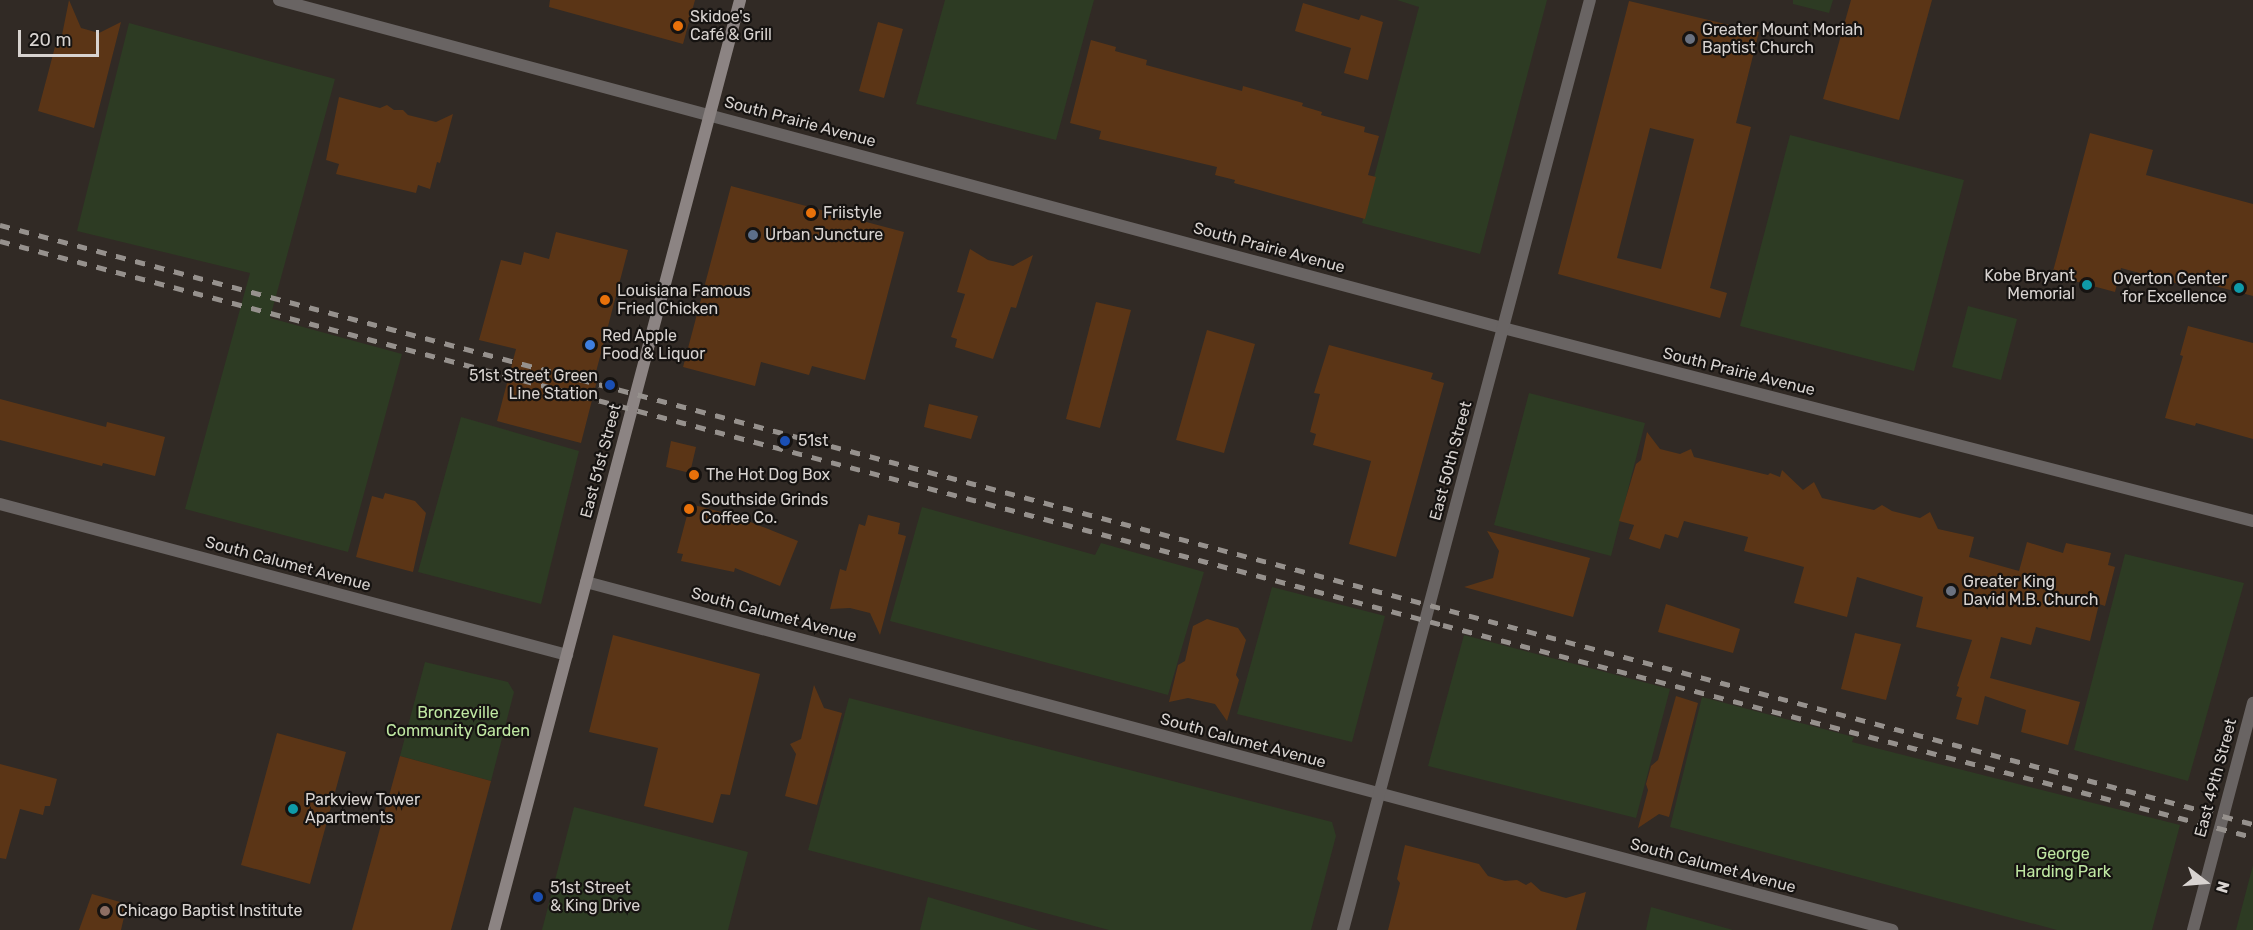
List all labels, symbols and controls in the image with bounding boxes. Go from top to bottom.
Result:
place label: Skidoe's Café & Grill [690,7,772,45]
scale bar [21,18,102,56]
marker: Skidoe's Café & Grill [671,19,685,33]
place label: Greater Mount Moriah Baptist Church [1702,20,1863,58]
text: 20 m [29,29,71,51]
marker: Greater Mount Moriah Baptist Church [1683,32,1697,46]
street label: South Prairie Avenue [722,92,878,152]
place label: Friistyle [823,203,882,223]
marker: Friistyle [804,206,818,220]
street label: South Prairie Avenue [1191,218,1347,278]
place label: Urban Juncture [765,225,883,245]
marker: Urban Juncture [746,228,760,242]
place label: Kobe Bryant Memorial [1984,266,2075,304]
place label: Overton Center for Excellence [2113,269,2227,307]
marker: Kobe Bryant Memorial [2080,278,2094,292]
place label: Louisiana Famous Fried Chicken [617,281,751,319]
marker: Overton Center for Excellence [2232,281,2246,295]
marker: Louisiana Famous Fried Chicken [598,293,612,307]
place label: Red Apple Food & Liquor [602,326,705,364]
marker: Red Apple Food & Liquor [583,338,597,352]
street label: South Prairie Avenue [1661,344,1817,400]
place label: 51st Street Green Line Station [469,366,598,404]
marker: 51st Street Green Line Station [603,378,617,392]
street label: East 50th Street [1426,399,1476,523]
street label: East 51st Street [577,402,625,520]
place label: 51st [798,431,829,451]
marker: 51st [776,432,794,450]
place label: The Hot Dog Box [706,465,830,485]
marker: The Hot Dog Box [687,468,701,482]
place label: Southside Grinds Coffee Co. [701,490,828,528]
marker: Southside Grinds Coffee Co. [682,502,696,516]
street label: South Calumet Avenue [203,533,373,595]
place label: Greater King David M.B. Church [1963,572,2098,610]
street label: South Calumet Avenue [689,584,859,646]
marker: Greater King David M.B. Church [1944,584,1958,598]
park label: Bronzeville Community Garden [386,703,530,741]
street label: South Calumet Avenue [1158,710,1328,772]
street label: East 49th Street [2191,716,2241,840]
place label: Parkview Tower Apartments [305,790,421,828]
marker: Parkview Tower Apartments [286,802,300,816]
street label: South Calumet Avenue [1628,835,1798,897]
park label: George Harding Park [2015,844,2111,882]
north arrow [2175,852,2235,912]
place label: 51st Street & King Drive [550,878,640,916]
text: N [2212,879,2234,895]
marker: 51st Street & King Drive [531,890,545,904]
place label: Chicago Baptist Institute [117,901,302,921]
marker: Chicago Baptist Institute [98,904,112,918]

